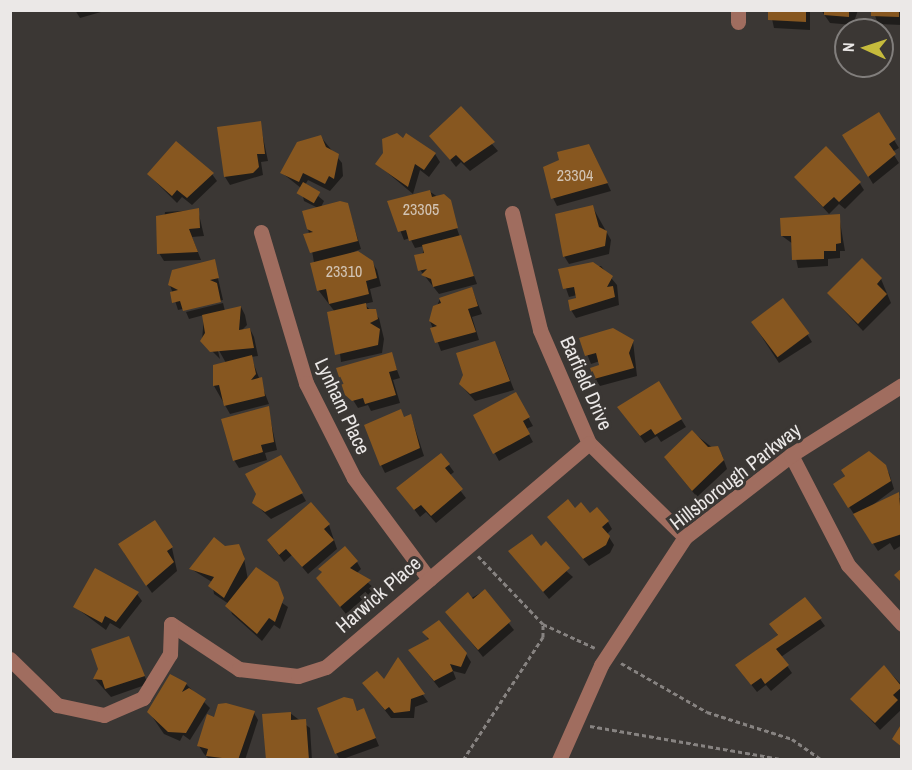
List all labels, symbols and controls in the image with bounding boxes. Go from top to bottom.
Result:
north arrow [834,18,894,78]
text: N [837,42,859,52]
house number: 23304 [557,165,593,185]
house number: 23305 [403,199,439,219]
house number: 23310 [326,261,362,281]
street label: Barfield Drive [556,332,618,434]
street label: Lynham Place [310,354,376,458]
street label: Hillsborough Parkway [665,417,805,535]
street label: Harwick Place [331,551,425,637]

